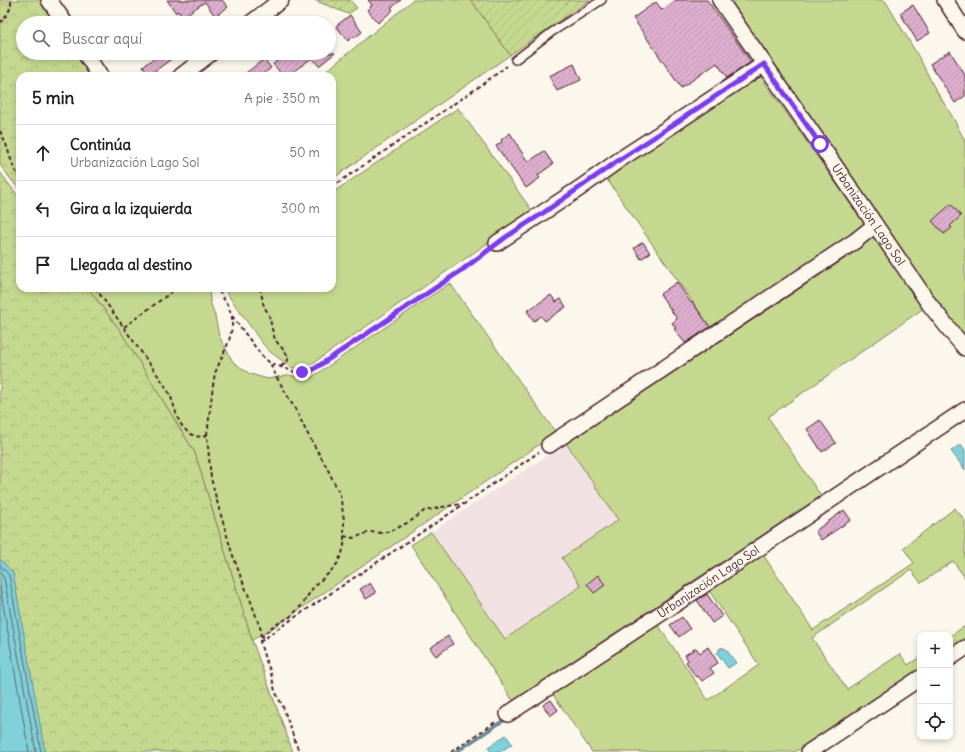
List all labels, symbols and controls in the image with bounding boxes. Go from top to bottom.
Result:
search box [16,16,336,60]
icon: search [30,27,52,49]
text: Buscar aquí [62,29,142,48]
text: 5 min [32,87,74,109]
text: A pie · 350 m [244,90,320,107]
text: Continúa [70,135,131,154]
route start [811,135,829,153]
icon: ahead [32,142,54,164]
text: 50 m [289,144,320,161]
text: Urbanización Lago Sol [70,154,200,171]
street label: Urbanización Lago Sol [829,161,909,268]
icon: left [32,198,54,220]
text: Gira a la izquierda [70,199,192,218]
text: 300 m [281,200,320,217]
icon: arrive [32,254,54,276]
text: Llegada al destino [70,255,192,274]
route end [293,363,311,381]
street label: Urbanización Lago Sol [654,542,762,621]
map controls [917,632,953,740]
button: + [917,632,953,668]
button: − [917,668,953,704]
button: locate [917,704,953,740]

